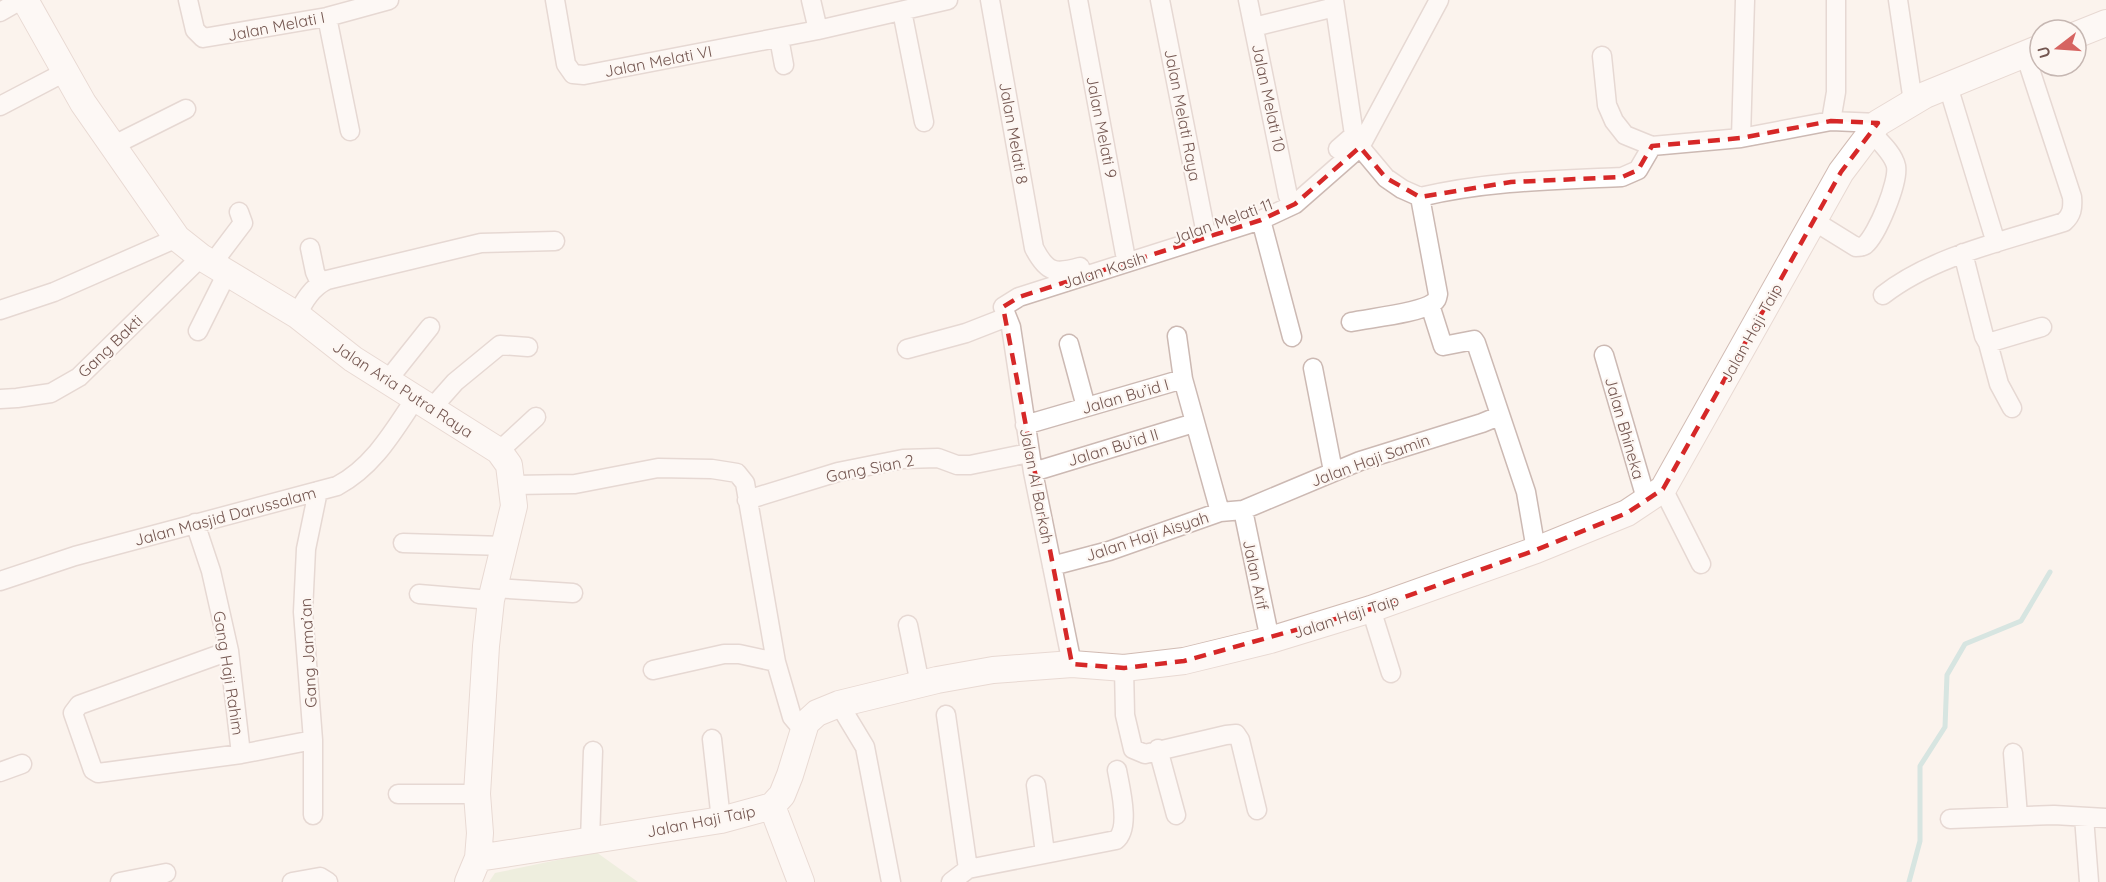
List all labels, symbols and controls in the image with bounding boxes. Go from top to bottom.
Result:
street label: Jalan Melati I [226,7,326,45]
north arrow [2028,18,2088,78]
street label: Jalan Melati VI [602,41,714,81]
street label: Jalan Melati 10 [1248,42,1290,154]
text: U [2032,44,2055,61]
street label: Jalan Melati Raya [1160,47,1206,183]
street label: Jalan Melati 9 [1082,74,1122,180]
street label: Jalan Melati 8 [995,80,1033,186]
street label: Jalan Melati 11 [1169,193,1275,249]
street label: Jalan Kasih [1060,247,1148,293]
street label: Jalan Haji Taip [1716,280,1786,386]
street label: Gang Bakti [73,310,147,382]
street label: Jalan Aria Putra Raya [329,336,477,442]
street label: Jalan Bu’id I [1079,374,1171,418]
street label: Jalan Bhineka [1601,375,1649,481]
street label: Jalan Bu’id II [1065,424,1161,470]
street label: Jalan Al Barkah [1016,426,1058,546]
street label: Jalan Haji Samin [1308,429,1432,491]
street label: Gang Sian 2 [824,450,916,486]
street label: Jalan Masjid Darussalam [132,482,318,550]
street label: Jalan Haji Aisyah [1083,507,1211,565]
street label: Jalan Arif [1239,538,1273,612]
street label: Jalan Haji Taip [1291,589,1401,643]
street label: Gang Jama’an [295,598,321,708]
street label: Gang Haji Rahim [209,609,249,737]
street label: Jalan Haji Taip [645,801,757,841]

